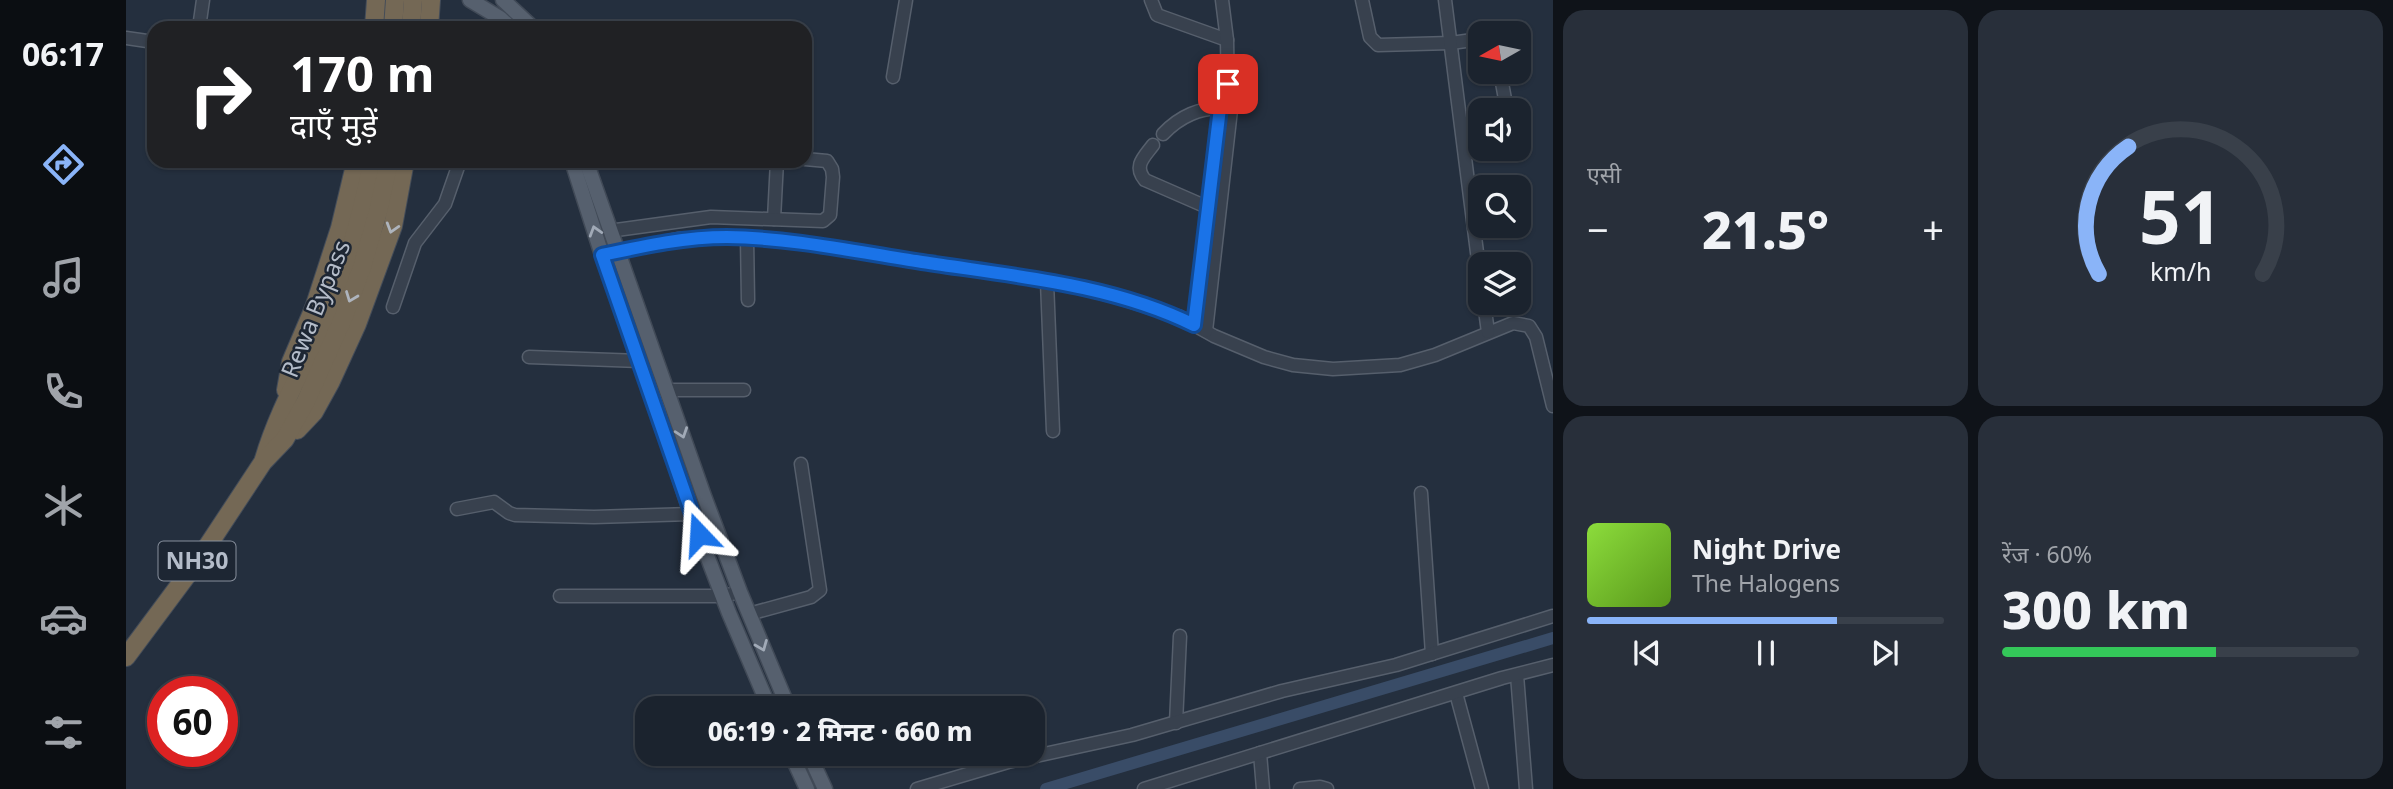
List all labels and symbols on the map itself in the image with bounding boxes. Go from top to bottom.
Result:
north arrow [1468,21,1531,84]
pin [1198,54,1258,114]
one-way arrow [385,221,400,233]
one-way arrow [588,225,603,237]
street label: Rewa Bypass [272,235,357,382]
one-way arrow [345,291,359,303]
one-way arrow [674,427,688,439]
position arrow [662,497,736,571]
road number: NH30 [158,541,236,580]
one-way arrow [754,639,768,651]
speed limit sign: 60 [147,676,238,767]

